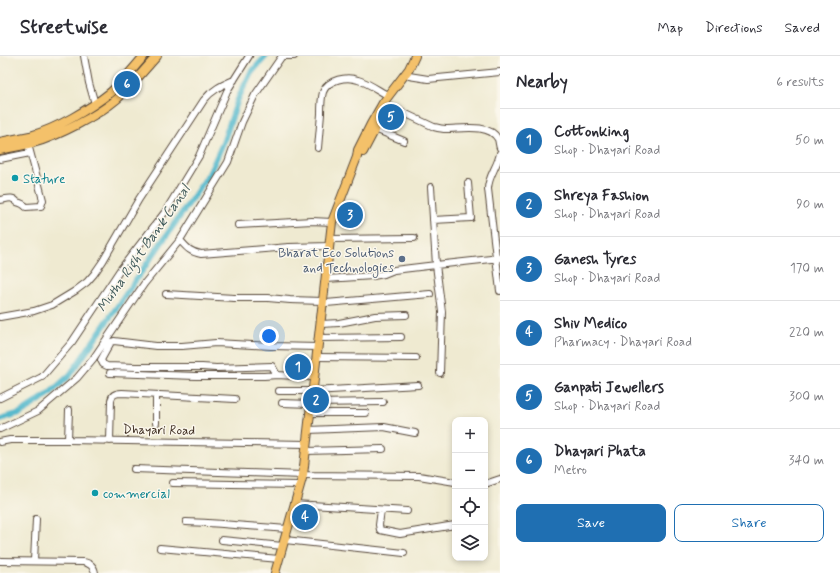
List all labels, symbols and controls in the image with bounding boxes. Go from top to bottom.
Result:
text: Streetwise [20,15,108,40]
text: Map [657,19,683,37]
text: Directions [705,19,763,37]
text: Saved [785,19,820,37]
pin: 6 [114,69,140,99]
text: Nearby [516,71,568,93]
text: 6 results [776,74,824,91]
pin: 5 [378,102,404,132]
text: Cottonking [554,122,629,142]
text: 1 [526,132,532,149]
text: 50 m [795,132,824,149]
text: Shop · Dhayari Road [554,142,660,159]
place label: Stature [23,171,65,188]
marker: Stature [10,173,20,183]
water label: Mutha Right Bank Canal [93,180,197,317]
text: Shreya Fashion [554,186,649,206]
text: 2 [526,196,532,213]
text: 90 m [796,196,824,213]
pin: 3 [337,200,363,230]
text: Shop · Dhayari Road [554,206,660,223]
place label: Bharat Eco Solutions and Technologies [278,245,394,278]
text: Ganesh Tyres [554,250,636,270]
marker: Bharat Eco Solutions and Technologies [397,254,407,264]
text: 3 [526,260,532,277]
text: 170 m [790,260,824,277]
text: Shop · Dhayari Road [554,270,660,287]
text: Shiv Medico [554,314,627,334]
text: 4 [525,324,533,341]
text: 220 m [789,324,824,341]
your location [259,326,279,346]
text: Pharmacy · Dhayari Road [554,334,692,351]
pin: 1 [285,352,311,382]
text: Ganpati Jewellers [554,378,664,398]
pin: 2 [303,385,329,415]
text: 5 [525,388,533,405]
text: 300 m [789,388,824,405]
text: Shop · Dhayari Road [554,398,660,415]
map controls [452,417,488,561]
button: + [452,417,488,453]
street label: Dhayari Road [123,421,195,440]
text: Dhayari Phata [554,442,646,462]
text: 6 [526,452,532,469]
text: 340 m [789,452,824,469]
button: − [452,453,488,489]
text: Metro [554,462,587,479]
place label: commercial [103,486,170,503]
marker: commercial [90,488,100,498]
button: locate [452,489,488,525]
pin: 4 [292,502,318,532]
button: Save [516,504,666,542]
button: Share [674,504,824,542]
button: layers [452,525,488,561]

